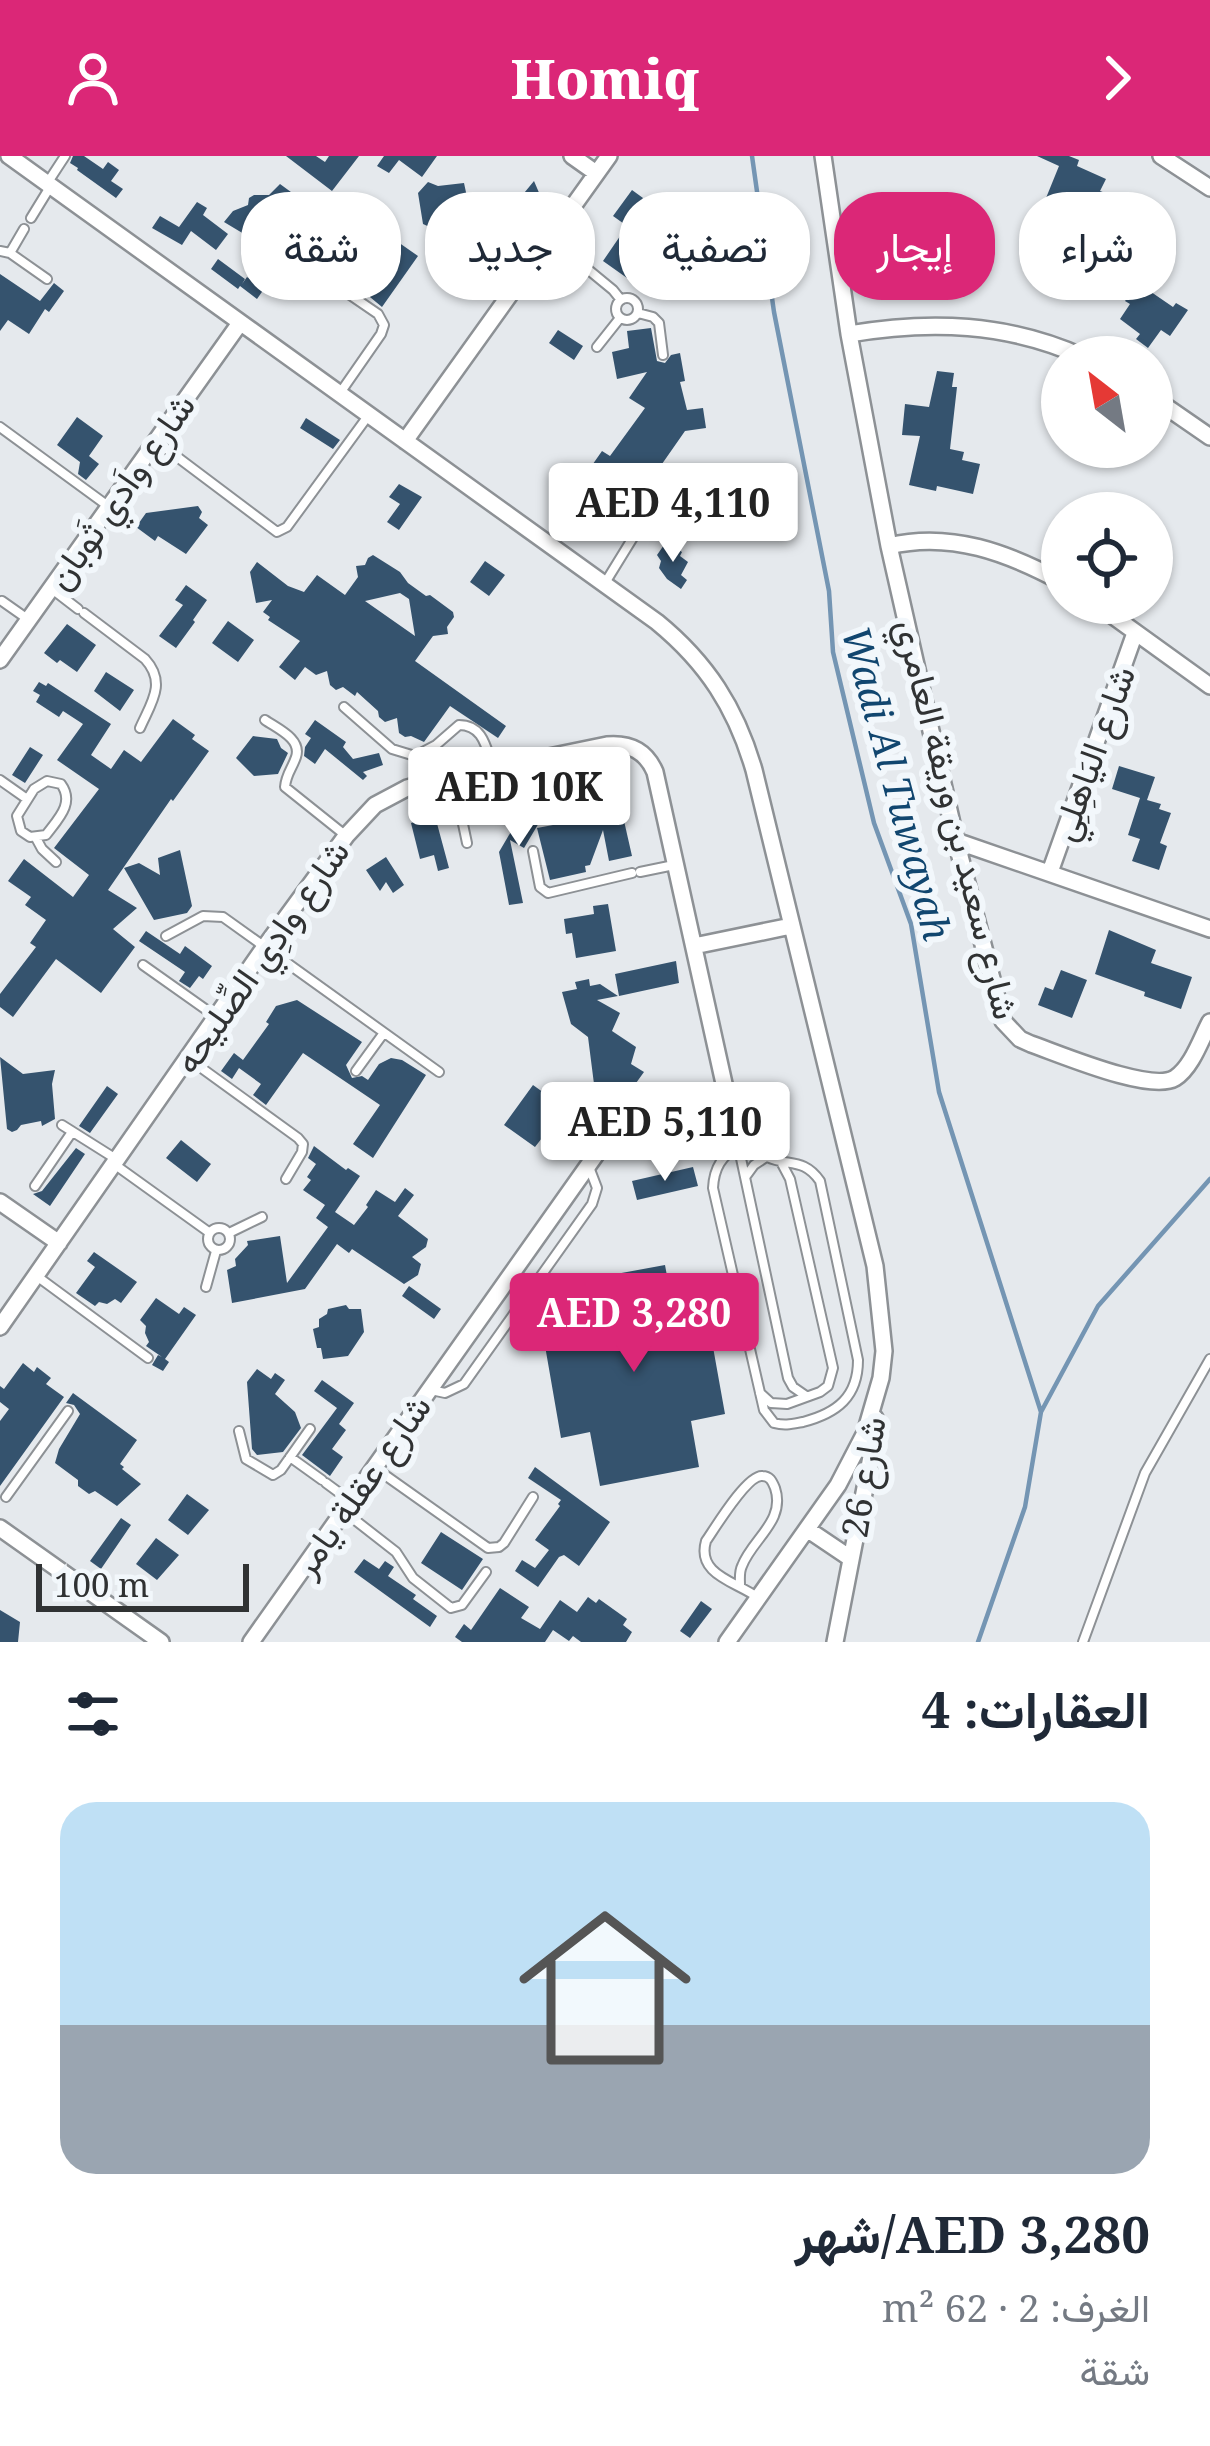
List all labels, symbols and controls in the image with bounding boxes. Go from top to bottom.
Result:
text: Homiq [511,41,699,115]
icon: person [60,45,126,111]
icon: forward [1084,45,1150,111]
chip: شقة [241,192,401,300]
chip: جديد [425,192,595,300]
chip: تصفية [619,192,810,300]
chip: إيجار [834,192,995,300]
chip: شراء [1019,192,1176,300]
north arrow [1041,336,1173,468]
map controls [1041,336,1173,624]
street label: شارع واَدي ثَوبان [34,383,211,603]
pin: AED 4,110 [536,463,810,565]
text: AED 4,110 [576,475,770,528]
button: locate [1041,492,1173,624]
street label: شارع سعيد بن وريقة العامري [879,614,1031,1026]
water label: Wadi Al Tuwayah [831,620,965,946]
street label: شارع اليَاهِلِي [1038,659,1152,849]
pin: AED 10K [408,747,630,849]
text: AED 10K [435,759,603,812]
street label: شارع وادِي الصِّليحه [162,829,365,1086]
pin: AED 5,110 [528,1082,802,1184]
text: AED 5,110 [568,1094,762,1147]
pin: AED 3,280 [497,1273,771,1375]
text: AED 3,280 [537,1285,731,1338]
street label: شارع عقلة يامر [280,1384,443,1587]
street label: شارع 26 [829,1413,898,1541]
scale bar [36,1558,249,1611]
text: 100 m [54,1562,149,1607]
text: العقارات: 4 [921,1673,1150,1743]
icon: filters [60,1681,126,1747]
icon: home [497,1880,713,2096]
text: AED 3,280/شهر [795,2198,1150,2268]
text: الغرف: 2 · 62 m² [882,2280,1150,2333]
text: شقة [1080,2343,1150,2396]

